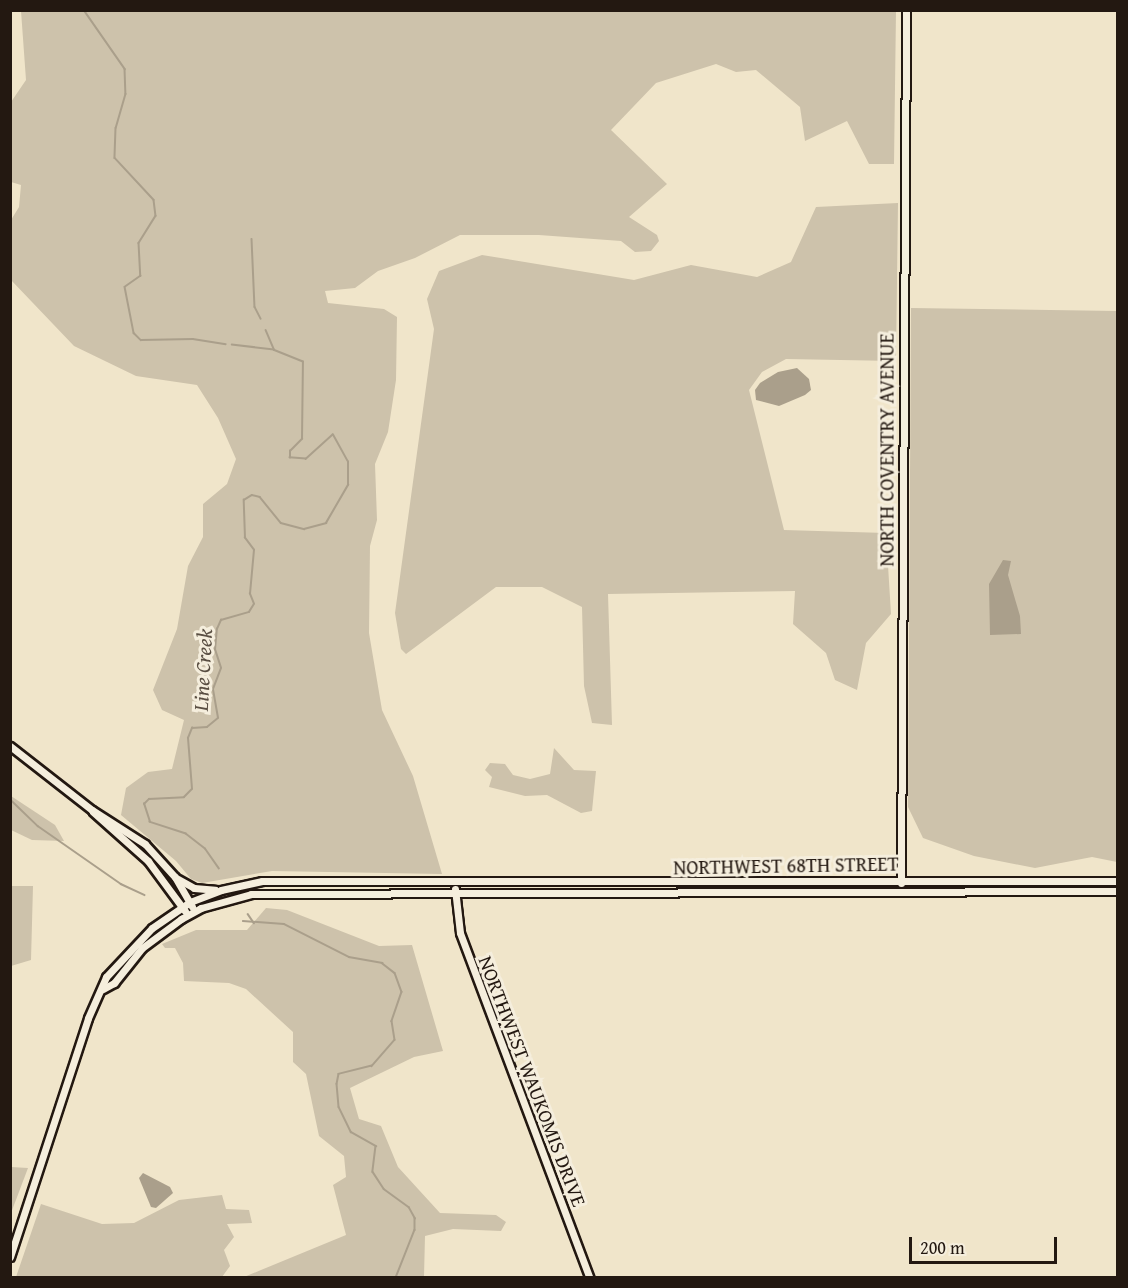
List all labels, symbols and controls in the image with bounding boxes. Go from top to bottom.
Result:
street label: NORTH COVENTRY AVENUE [874,333,898,567]
water label: Line Creek [188,628,218,712]
street label: NORTHWEST 68TH STREET [673,851,899,879]
street label: NORTHWEST WAUKOMIS DRIVE [474,952,592,1210]
scale bar [912,1225,1060,1263]
text: 200 m [920,1234,965,1261]

